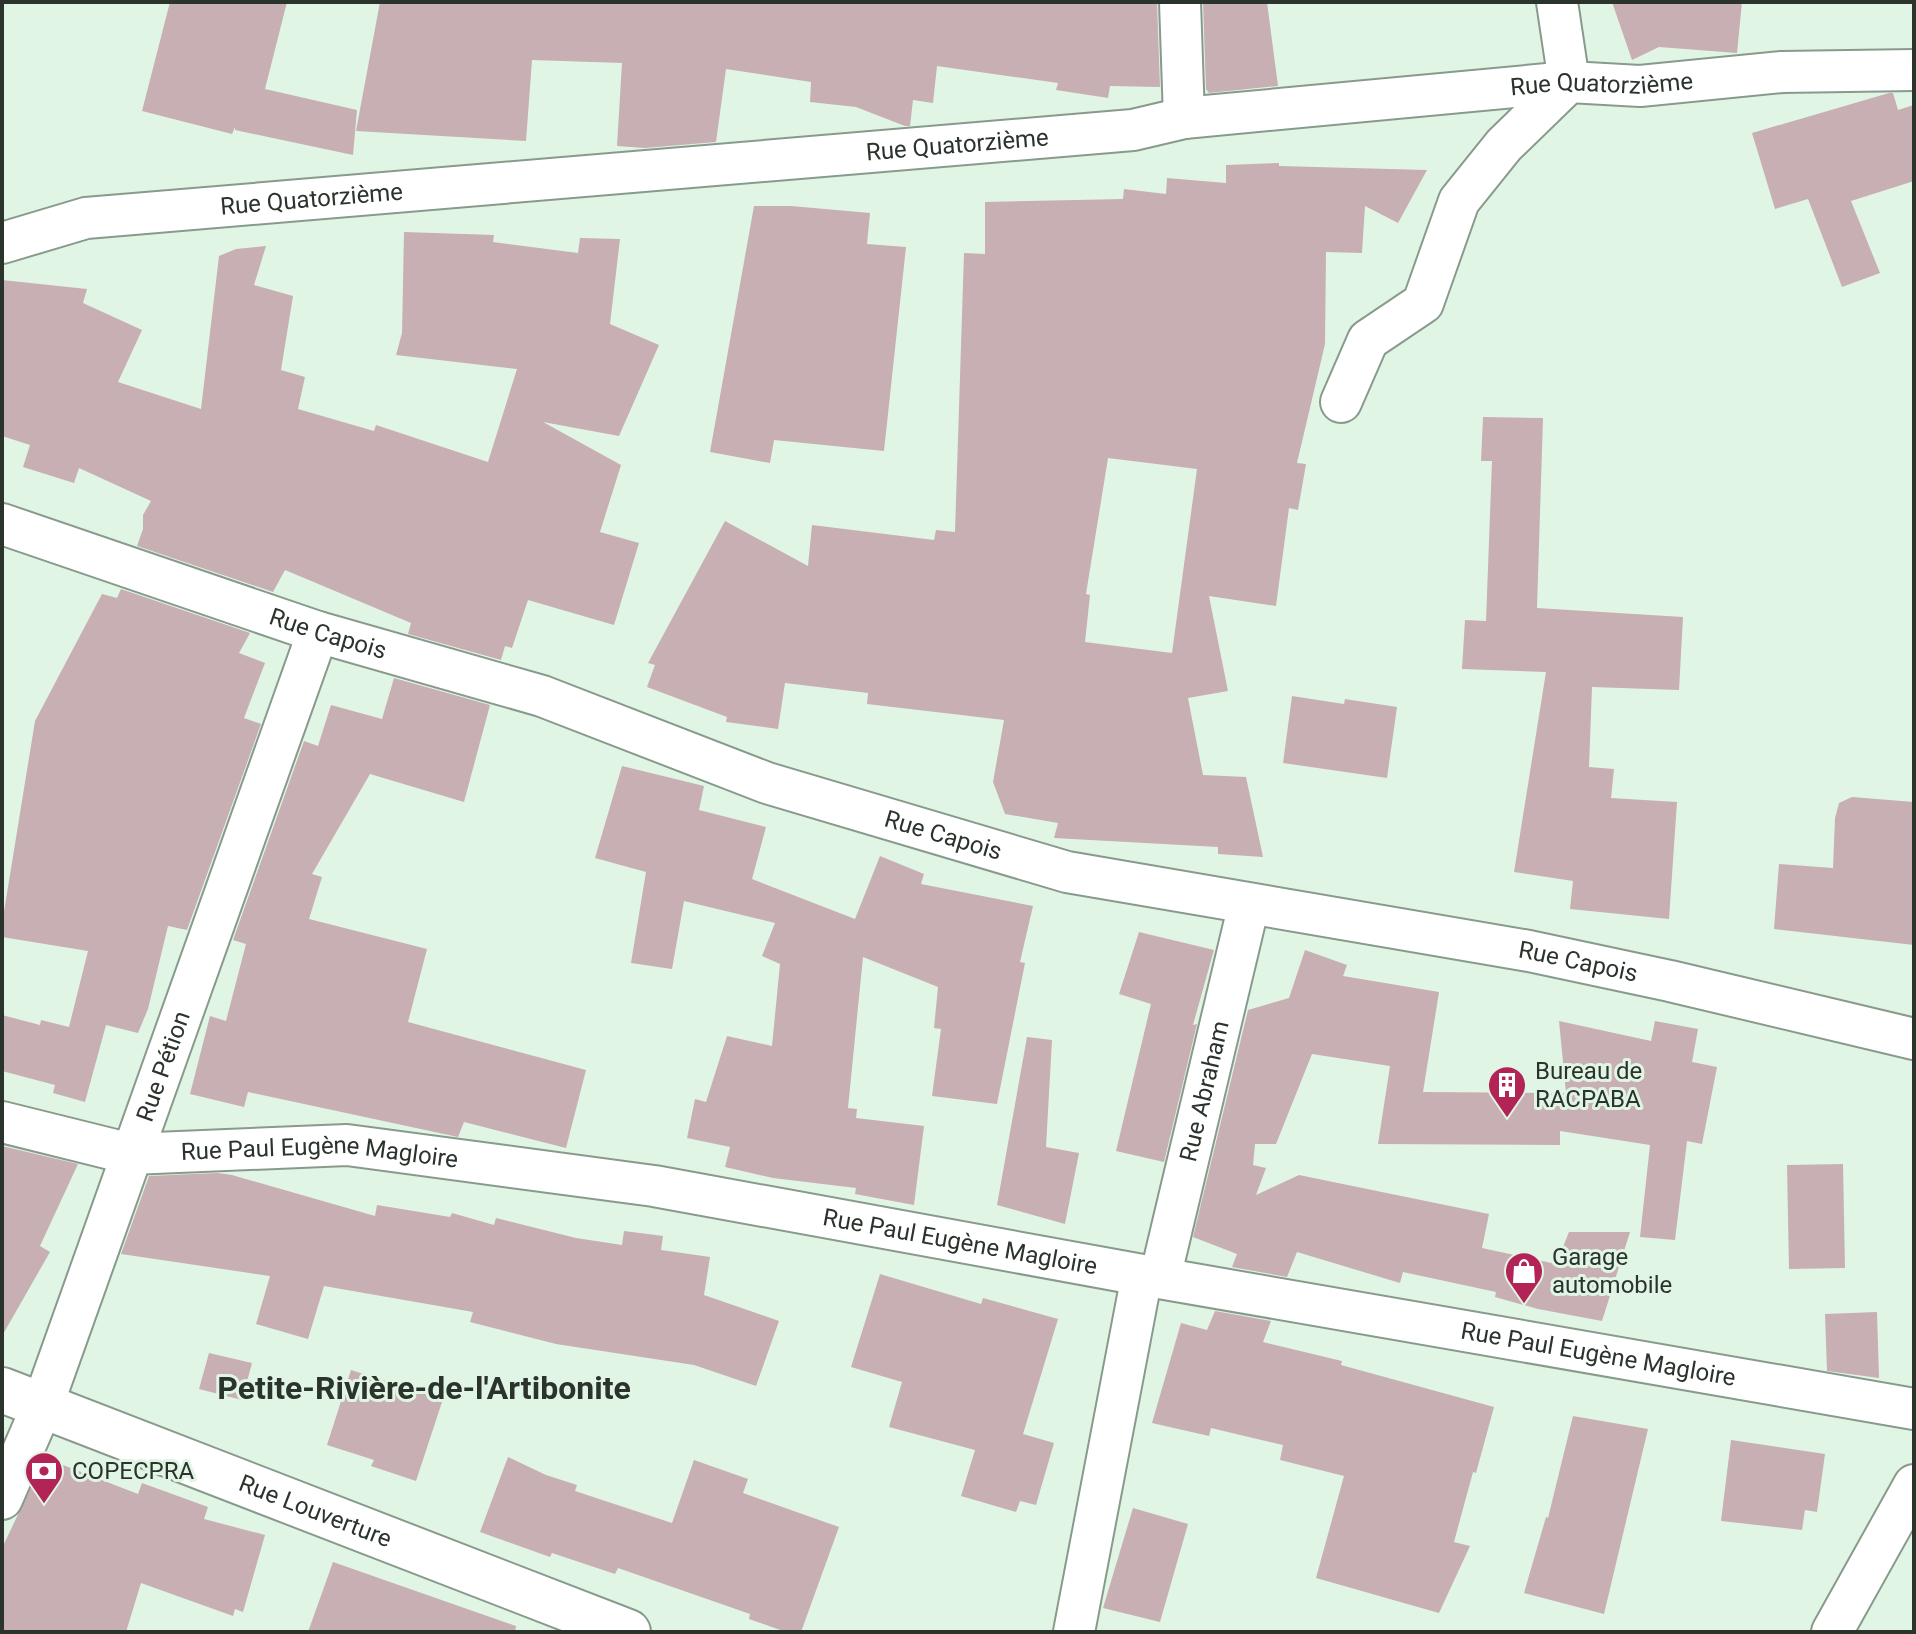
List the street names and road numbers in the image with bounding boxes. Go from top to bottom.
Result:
street label: Rue Quatorzième [1509,67,1694,101]
street label: Rue Quatorzième [865,123,1050,166]
street label: Rue Quatorzième [219,177,404,221]
street label: Rue Capois [266,602,390,665]
street label: Rue Capois [881,805,1005,866]
street label: Rue Capois [1517,935,1640,988]
street label: Rue Pétion [131,1007,196,1125]
street label: Rue Abraham [1174,1018,1235,1164]
street label: Rue Paul Eugène Magloire [180,1131,460,1174]
street label: Rue Paul Eugène Magloire [821,1203,1099,1281]
street label: Rue Paul Eugène Magloire [1459,1317,1738,1392]
street label: Rue Louverture [235,1469,396,1553]

